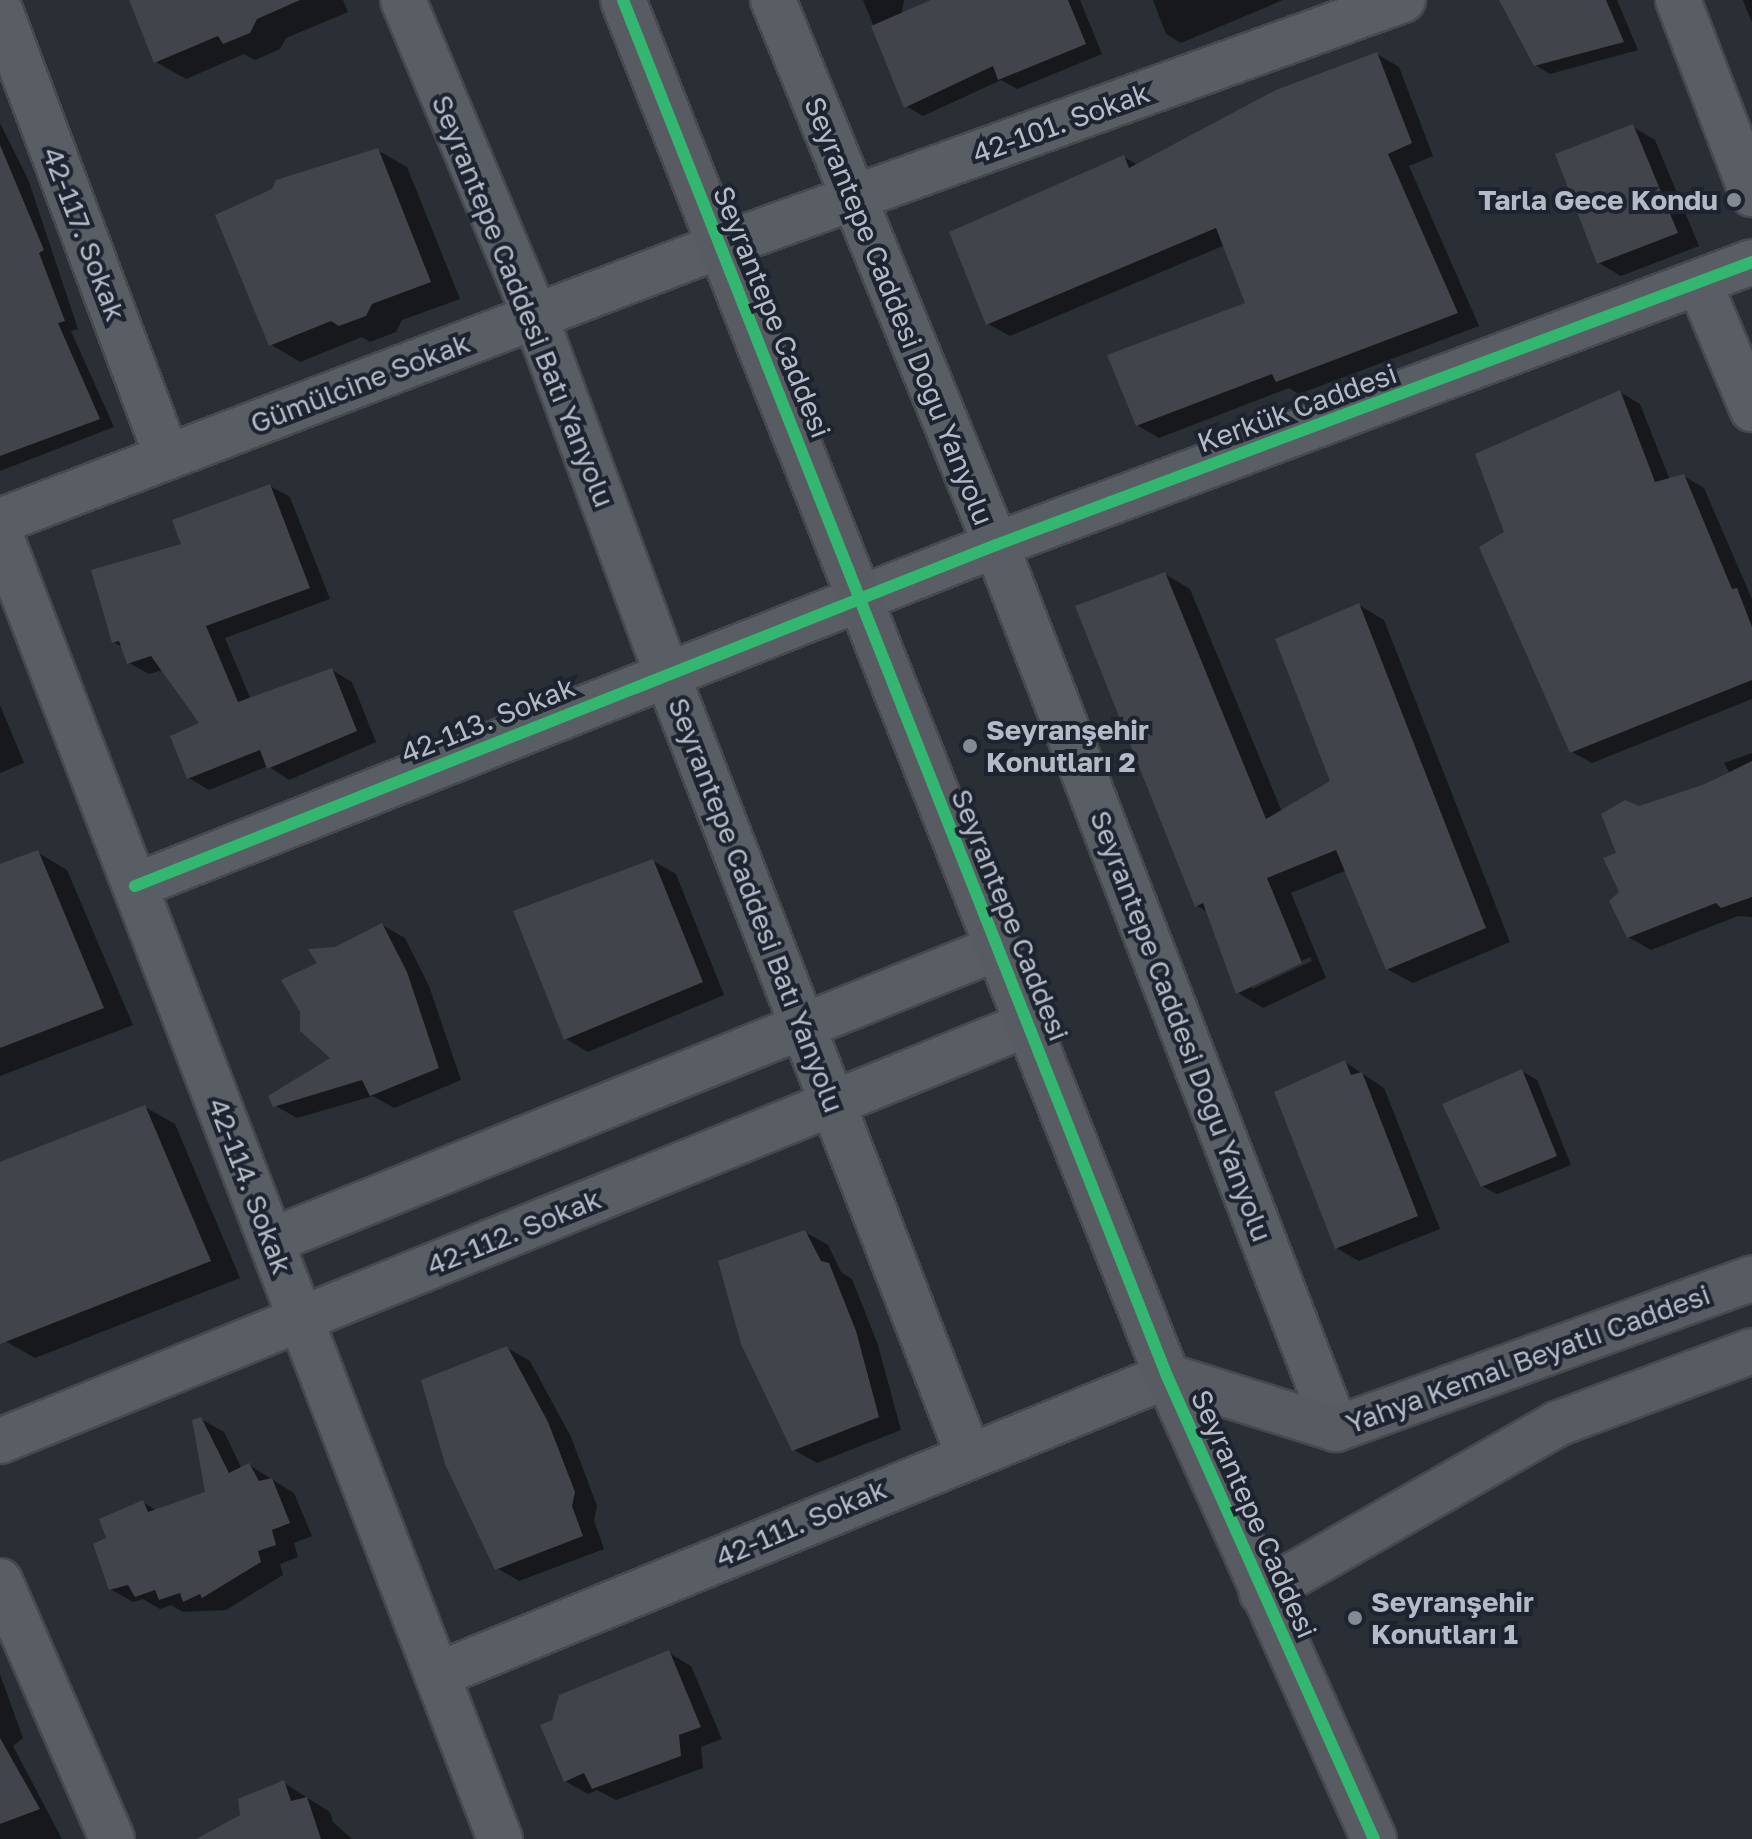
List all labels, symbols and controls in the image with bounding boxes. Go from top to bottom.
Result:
street label: 42-101. Sokak [968,75,1154,171]
street label: Seyrantepe Caddesi Batı Yanyolu [425,90,621,512]
street label: Seyrantepe Caddesi Doğu Yanyolu [797,92,1001,530]
street label: 42-117. Sokak [35,142,133,326]
street label: Seyrantepe Caddesi [706,181,838,443]
place label: Tarla Gece Kondu [1478,183,1718,217]
marker: Tarla Gece Kondu [1725,191,1743,209]
street label: Gümülcine Sokak [246,326,474,440]
street label: Kerkük Caddesi [1193,356,1401,460]
street label: 42-113. Sokak [396,670,580,770]
street label: Seyrantepe Caddesi Batı Yanyolu [661,693,851,1117]
place label: Seyranşehir Konutları 2 [986,713,1149,779]
marker: Seyranşehir Konutları 2 [961,737,979,755]
street label: Seyrantepe Caddesi [944,784,1076,1046]
street label: Seyrantepe Caddesi Doğu Yanyolu [1083,806,1279,1246]
street label: 42-114. Sokak [201,1093,299,1279]
street label: 42-112. Sokak [422,1182,606,1282]
street label: Yahya Kemal Beyatlı Caddesi [1341,1277,1715,1441]
street label: Seyrantepe Caddesi [1184,1385,1324,1643]
street label: 42-111. Sokak [711,1472,891,1574]
place label: Seyranşehir Konutları 1 [1371,1585,1534,1651]
marker: Seyranşehir Konutları 1 [1346,1609,1364,1627]

